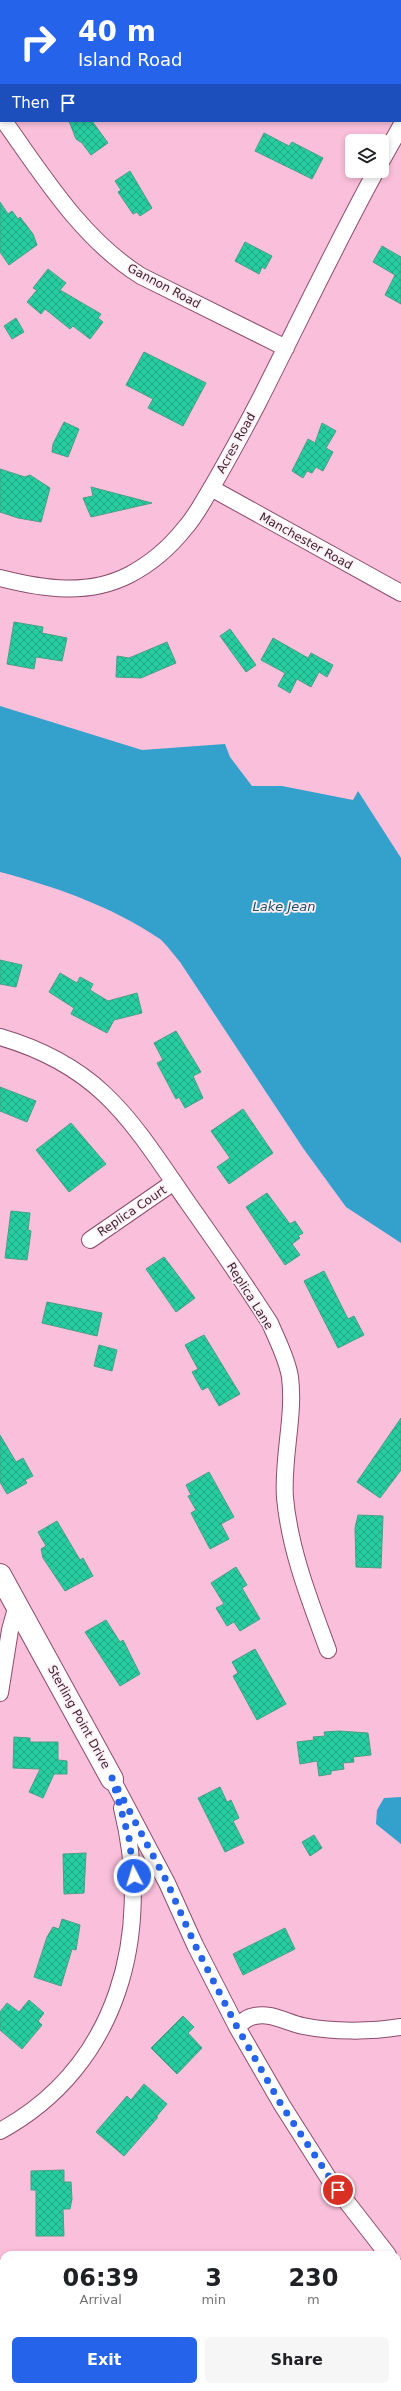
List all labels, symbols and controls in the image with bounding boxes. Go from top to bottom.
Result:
text: 40 m [78,15,156,48]
icon: right [12,16,64,68]
text: Island Road [78,49,182,70]
icon: arrive [57,92,79,114]
text: Then [12,94,49,112]
map controls [345,134,389,178]
button: layers [345,134,389,178]
street label: Gannon Road [125,261,203,311]
street label: Acres Road [214,410,258,476]
street label: Manchester Road [257,510,355,572]
water label: Lake Jean [253,899,315,914]
street label: Replica Court [95,1183,169,1239]
street label: Replica Lane [224,1260,276,1332]
street label: Sterling Point Drive [45,1663,113,1771]
position arrow [113,1855,155,1897]
pin [321,2173,355,2207]
icon: arrive [327,2179,349,2201]
text: 06:39 [62,2264,139,2292]
text: 3 [205,2264,222,2292]
text: 230 [288,2264,338,2292]
text: Arrival [80,2292,122,2307]
text: min [201,2292,226,2307]
text: m [307,2292,320,2307]
button: Exit [12,2337,197,2383]
button: Share [205,2337,389,2383]

